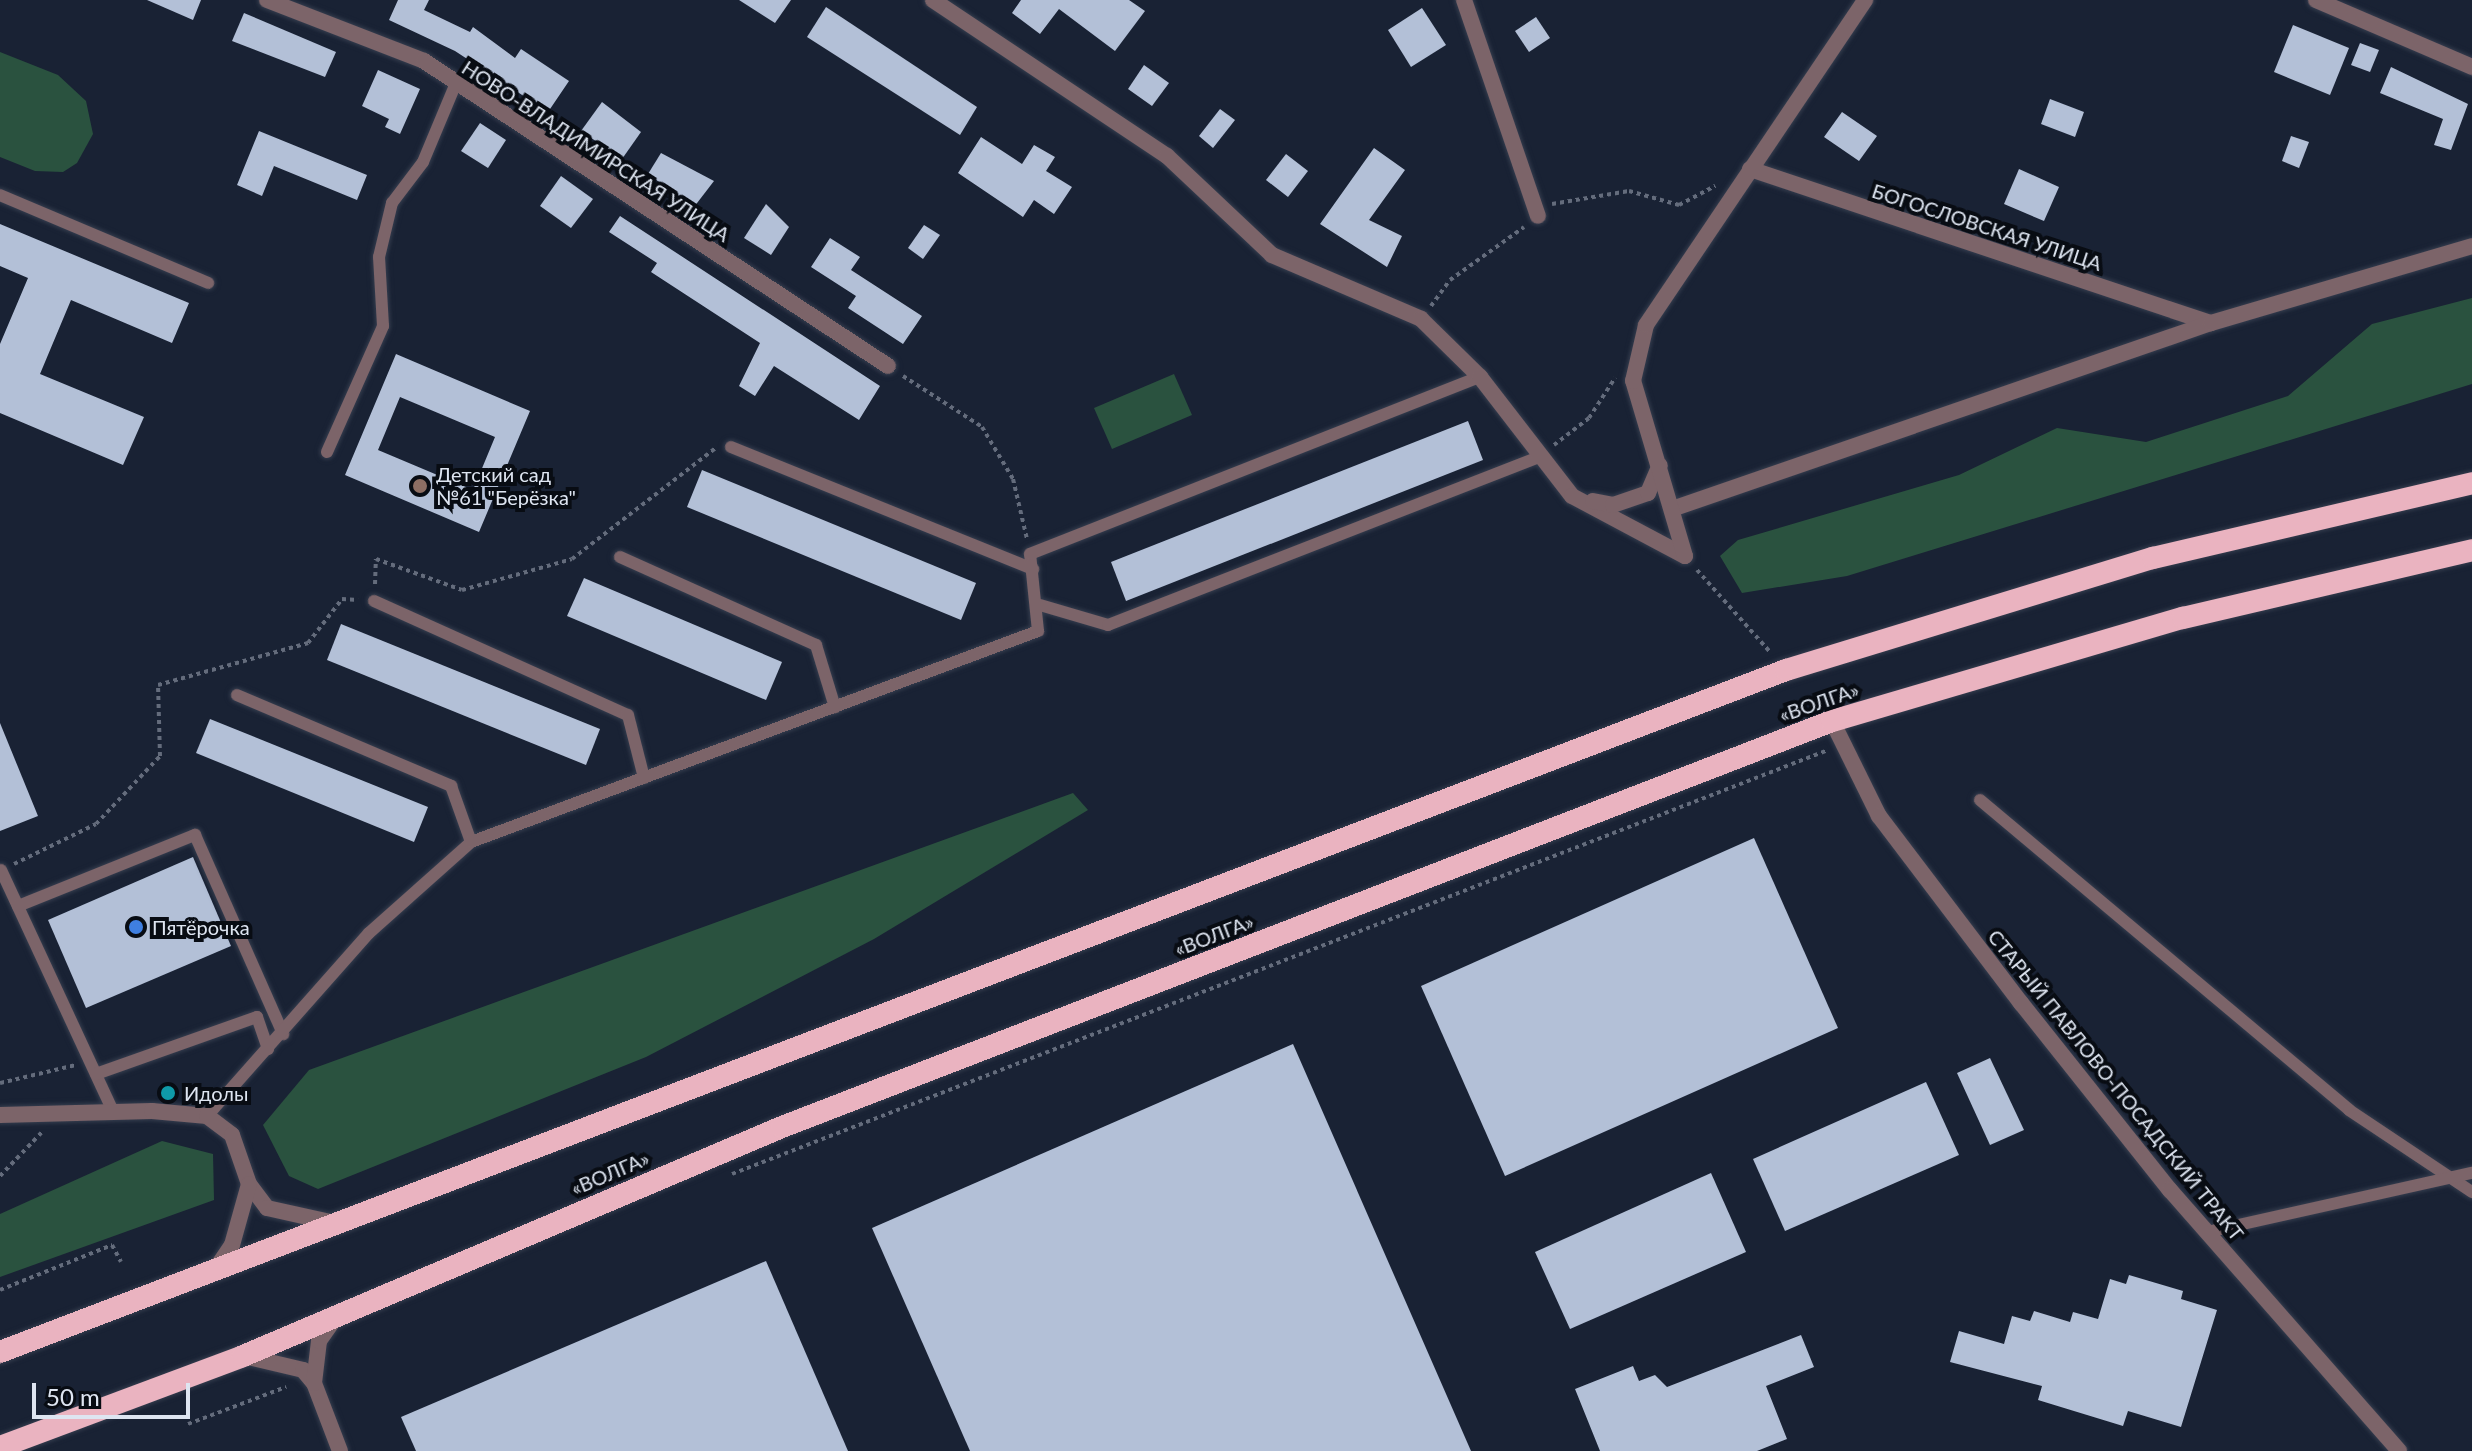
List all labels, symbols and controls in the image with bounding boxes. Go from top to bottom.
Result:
street label: НОВО-ВЛАДИМИРСКАЯ УЛИЦА [458,55,734,247]
street label: БОГОСЛОВСКАЯ УЛИЦА [1869,178,2105,276]
place label: Детский сад №61 "Берёзка" [436,462,576,509]
marker: Детский сад №61 "Берёзка" [411,477,429,495]
street label: «ВОЛГА» [1776,677,1862,727]
street label: «ВОЛГА» [1171,909,1257,961]
place label: Пятёрочка [152,915,250,939]
marker: Пятёрочка [127,918,145,936]
street label: СТАРЫЙ ПАВЛОВО-ПОСАДСКИЙ ТРАКТ [1983,925,2249,1245]
place label: Идолы [184,1081,248,1105]
marker: Идолы [159,1084,177,1102]
street label: «ВОЛГА» [567,1146,653,1200]
scale bar [36,1367,194,1417]
text: 50 m [46,1382,100,1411]

